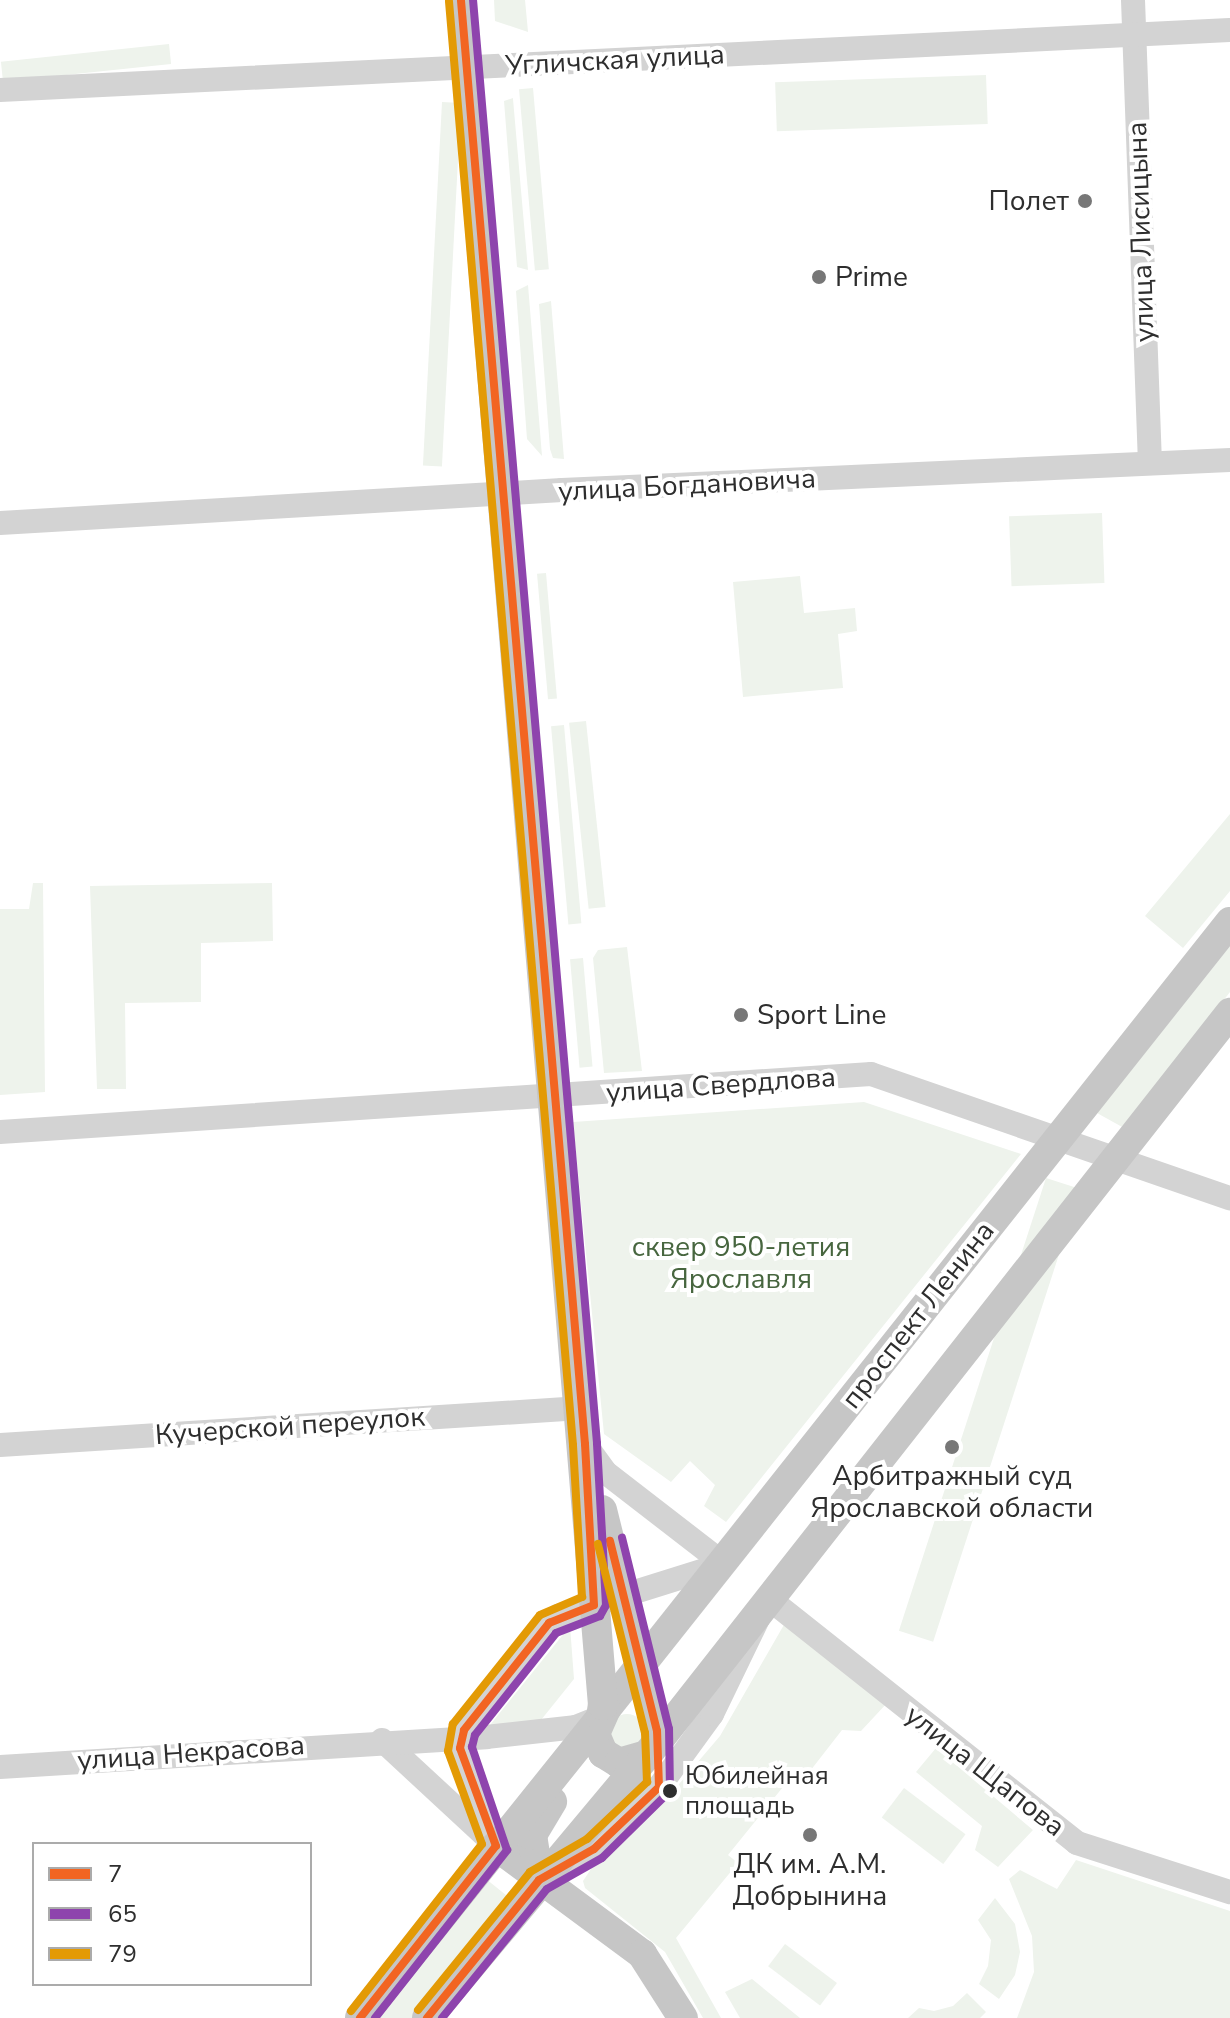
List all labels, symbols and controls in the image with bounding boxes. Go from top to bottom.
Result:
street label: Угличская улица [504,37,726,83]
street label: улица Лисицына [1120,121,1162,343]
place label: Полет [989,184,1069,218]
marker: Полет [1076,192,1094,210]
place label: Prime [835,260,908,294]
marker: Prime [810,268,828,286]
street label: улица Богдановича [557,461,817,509]
place label: Sport Line [757,998,886,1032]
marker: Sport Line [732,1006,750,1024]
street label: улица Свердлова [605,1060,837,1110]
street label: проспект Ленина [835,1215,1001,1415]
park label: сквер 950-летия Ярославля [632,1230,850,1296]
street label: Кучерской переулок [154,1400,426,1452]
marker: Арбитражный суд Ярославской области [943,1438,961,1456]
place label: Арбитражный суд Ярославской области [811,1459,1093,1525]
street label: улица Щапова [898,1698,1072,1844]
street label: улица Некрасова [76,1728,306,1778]
place label: Юбилейная площадь [685,1760,829,1822]
marker: Юбилейная площадь [662,1783,678,1799]
marker: ДК им. А.М. Добрынина [801,1826,819,1844]
legend [32,1842,312,1986]
place label: ДК им. А.М. Добрынина [733,1847,887,1913]
text: 7 [108,1858,122,1890]
text: 65 [108,1898,137,1930]
text: 79 [108,1938,137,1970]

